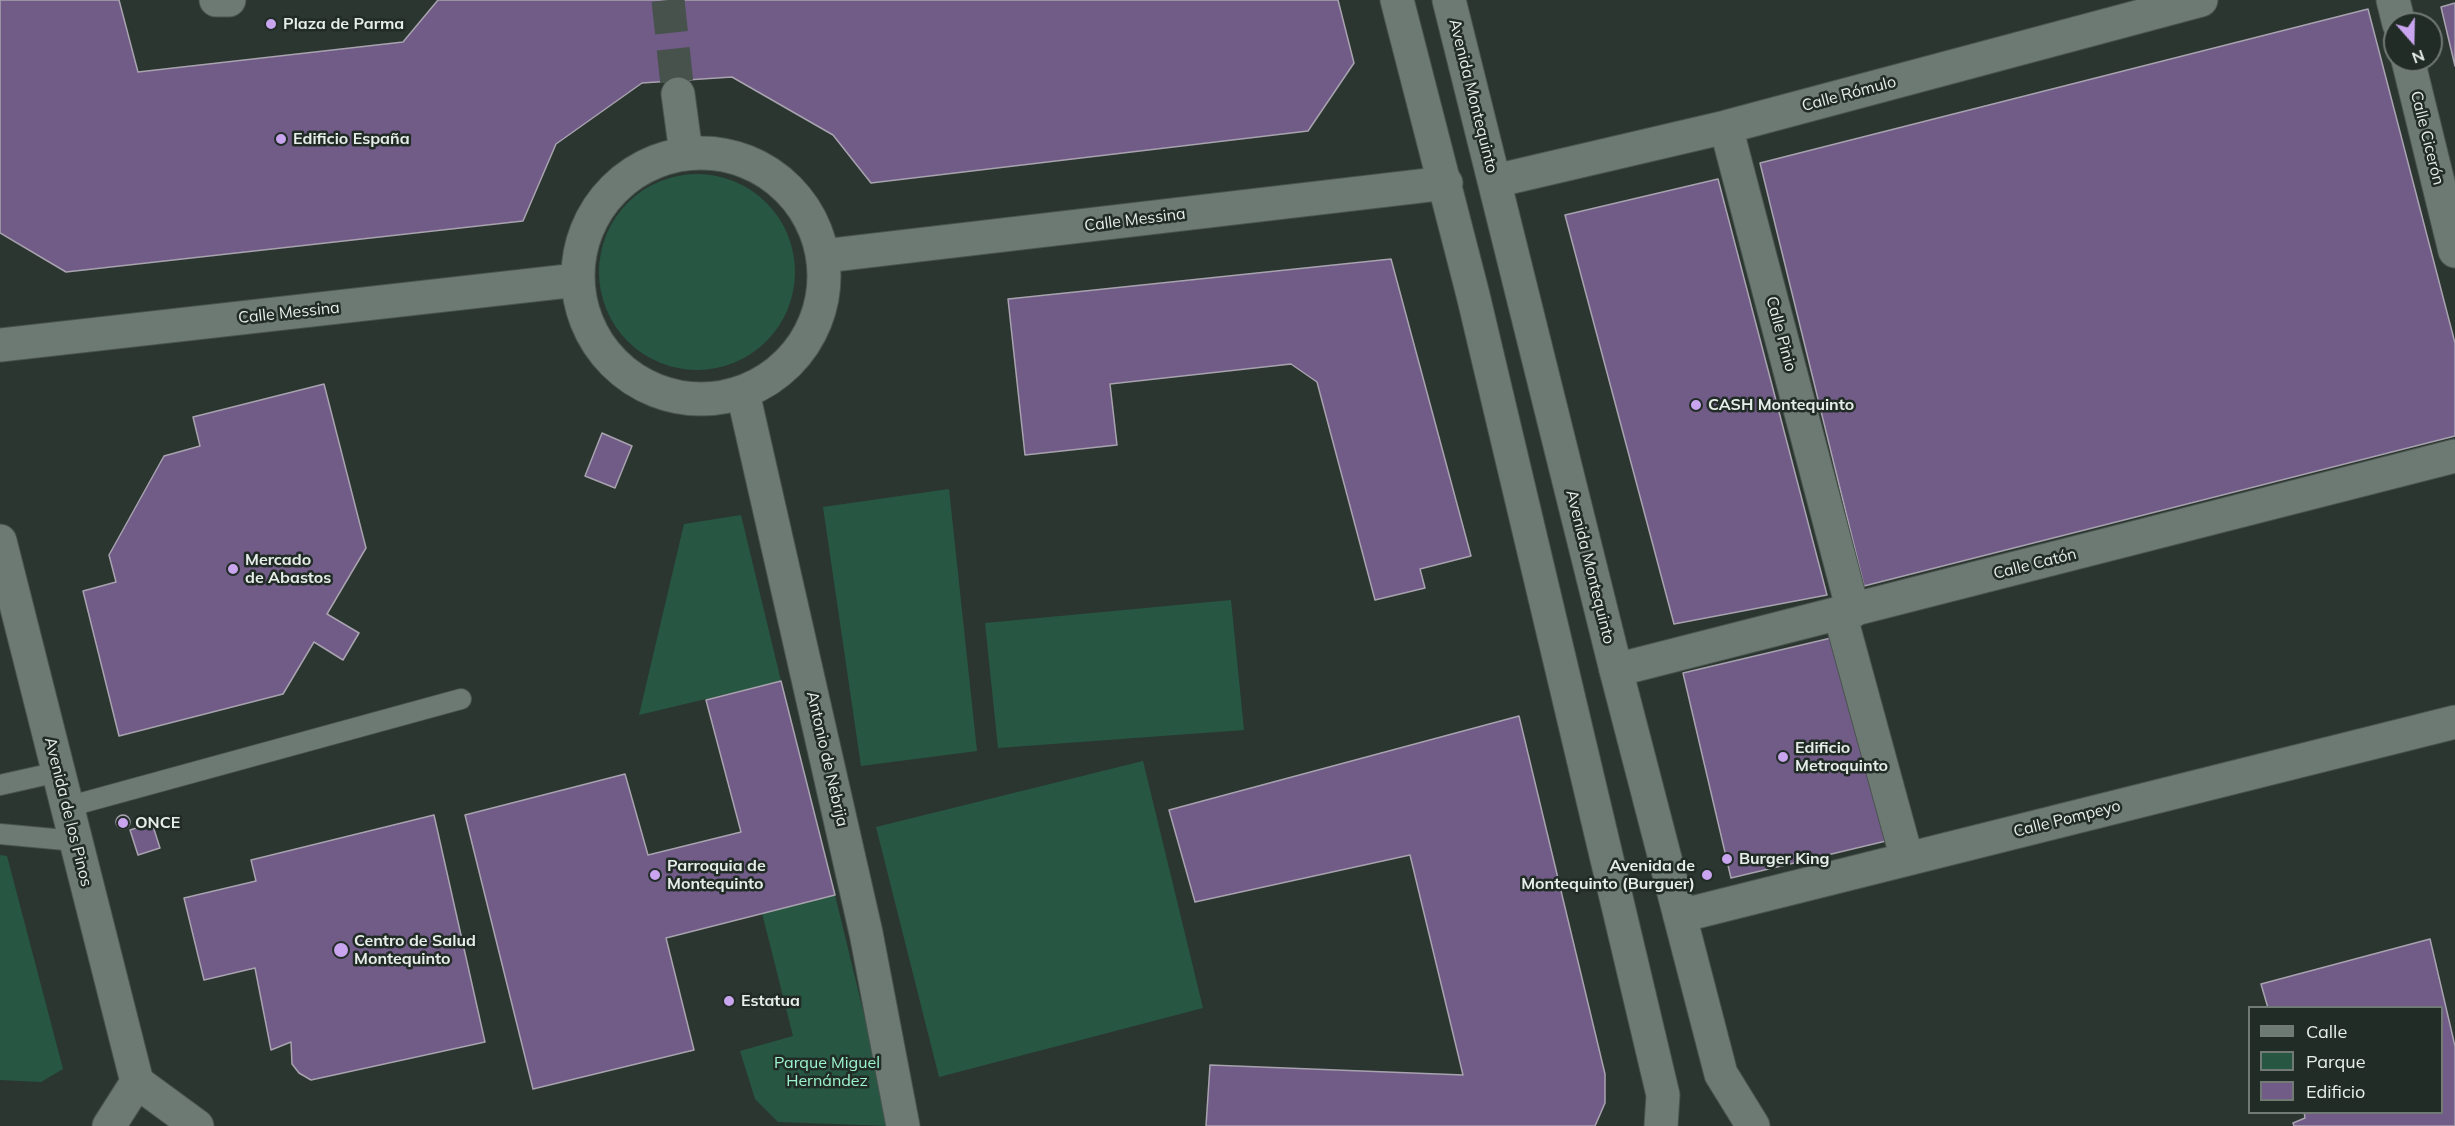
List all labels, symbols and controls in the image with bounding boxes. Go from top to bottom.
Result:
north arrow [2383,12,2443,72]
place label: Plaza de Parma [283,14,404,34]
marker: Plaza de Parma [264,17,278,31]
street label: Avenida Montequinto [1445,17,1501,175]
text: N [2409,46,2428,69]
street label: Calle Rómulo [1800,72,1898,116]
street label: Calle Cicerón [2406,89,2448,187]
place label: Edificio España [293,129,410,149]
marker: Edificio España [274,132,288,146]
street label: Calle Messina [1083,204,1187,236]
street label: Calle Pinio [1762,294,1800,374]
street label: Calle Messina [237,298,341,328]
place label: CASH Montequinto [1708,395,1854,415]
marker: CASH Montequinto [1689,398,1703,412]
street label: Avenida Montequinto [1562,488,1618,646]
street label: Calle Catón [1991,544,2079,584]
place label: Mercado de Abastos [245,550,331,588]
marker: Mercado de Abastos [226,562,240,576]
street label: Antonio de Nebrija [802,690,852,828]
street label: Avenida de los Pinos [40,735,96,889]
place label: Edificio Metroquinto [1795,738,1888,776]
marker: Edificio Metroquinto [1776,750,1790,764]
street label: Calle Pompeyo [2011,796,2123,842]
place label: ONCE [135,813,180,833]
marker: ONCE [116,816,130,830]
place label: Burger King [1739,849,1830,869]
marker: Burger King [1720,852,1734,866]
place label: Parroquia de Montequinto [667,856,766,894]
place label: Avenida de Montequinto (Burguer) [1521,856,1695,894]
marker: Parroquia de Montequinto [648,868,662,882]
marker: Avenida de Montequinto (Burguer) [1700,868,1714,882]
place label: Centro de Salud Montequinto [354,931,476,969]
marker: Centro de Salud Montequinto [332,941,350,959]
place label: Estatua [741,991,800,1011]
marker: Estatua [722,994,736,1008]
legend [2248,1006,2443,1114]
text: Calle [2306,1020,2347,1043]
text: Parque [2306,1050,2365,1073]
park label: Parque Miguel Hernández [774,1053,880,1091]
text: Edificio [2306,1080,2365,1103]

